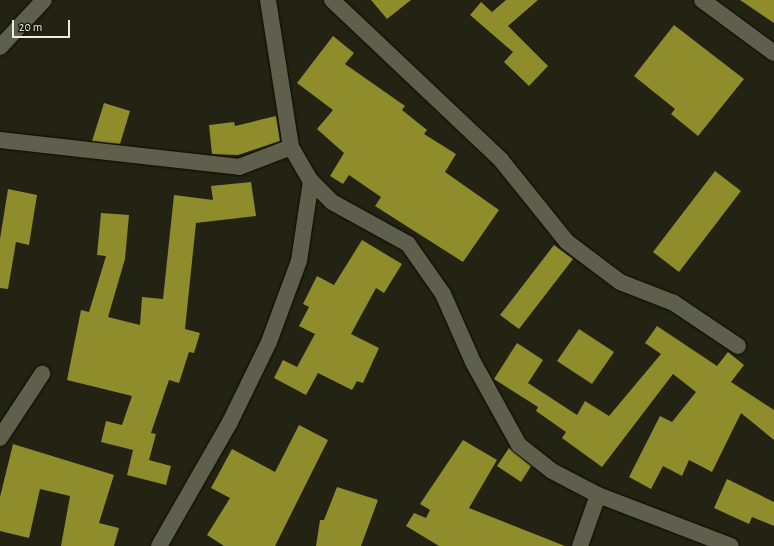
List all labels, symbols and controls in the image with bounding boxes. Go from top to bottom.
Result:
scale bar [14,12,72,38]
text: 20 m [19,21,42,33]

